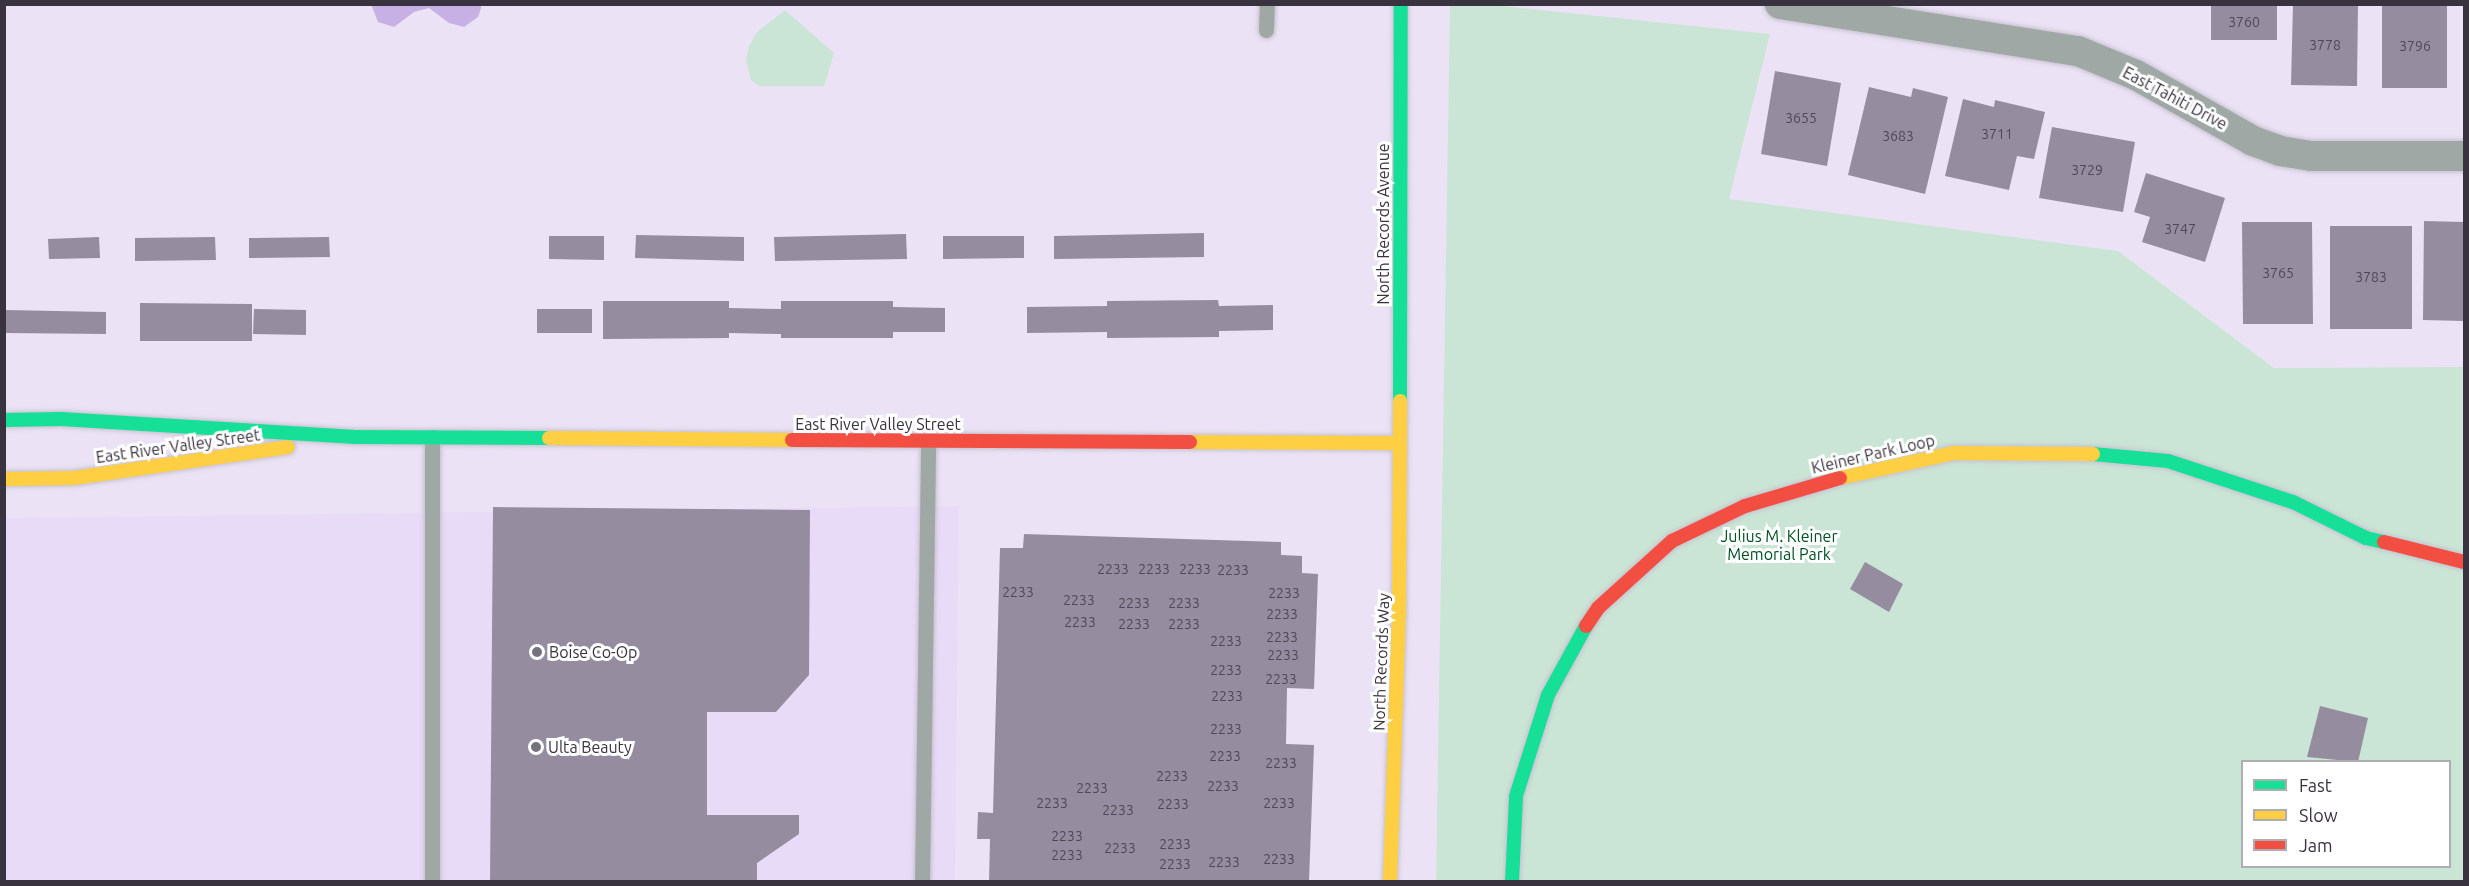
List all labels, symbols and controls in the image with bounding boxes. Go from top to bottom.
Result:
house number: 3760 [2228,14,2260,30]
house number: 3778 [2309,37,2341,53]
house number: 3796 [2399,38,2431,54]
street label: East Tahiti Drive [2120,62,2230,134]
house number: 3655 [1785,110,1817,126]
house number: 3711 [1981,126,2013,142]
house number: 3683 [1882,128,1914,144]
street label: North Records Avenue [1373,143,1393,305]
house number: 3729 [2071,162,2103,178]
house number: 3747 [2164,221,2196,237]
house number: 3765 [2262,265,2294,281]
house number: 3783 [2355,269,2387,285]
street label: East River Valley Street [795,414,961,434]
street label: East River Valley Street [95,425,261,467]
street label: Kleiner Park Loop [1809,430,1937,478]
park label: Julius M. Kleiner Memorial Park [1720,526,1838,564]
house number: 2233 [1097,561,1129,577]
house number: 2233 [1138,561,1170,577]
house number: 2233 [1179,561,1211,577]
house number: 2233 [1217,562,1249,578]
house number: 2233 [1002,584,1034,600]
house number: 2233 [1268,585,1300,601]
house number: 2233 [1063,592,1095,608]
street label: North Records Way [1369,593,1393,731]
house number: 2233 [1118,595,1150,611]
house number: 2233 [1168,595,1200,611]
house number: 2233 [1266,606,1298,622]
house number: 2233 [1064,614,1096,630]
house number: 2233 [1118,616,1150,632]
house number: 2233 [1168,616,1200,632]
house number: 2233 [1266,629,1298,645]
house number: 2233 [1210,633,1242,649]
place label: Boise Co-Op [549,642,637,662]
marker: Boise Co-Op [530,645,544,659]
house number: 2233 [1267,647,1299,663]
house number: 2233 [1210,662,1242,678]
house number: 2233 [1265,671,1297,687]
house number: 2233 [1211,688,1243,704]
house number: 2233 [1210,721,1242,737]
place label: Ulta Beauty [548,737,632,757]
marker: Ulta Beauty [529,740,543,754]
house number: 2233 [1209,748,1241,764]
house number: 2233 [1265,755,1297,771]
legend [2241,760,2451,868]
house number: 2233 [1156,768,1188,784]
text: Fast [2299,775,2332,795]
house number: 2233 [1207,778,1239,794]
house number: 2233 [1076,780,1108,796]
house number: 2233 [1036,795,1068,811]
house number: 2233 [1263,795,1295,811]
house number: 2233 [1157,796,1189,812]
house number: 2233 [1102,802,1134,818]
text: Slow [2299,805,2338,825]
house number: 2233 [1051,828,1083,844]
text: Jam [2299,835,2333,855]
house number: 2233 [1159,836,1191,852]
house number: 2233 [1104,840,1136,856]
house number: 2233 [1051,847,1083,863]
house number: 2233 [1263,851,1295,867]
house number: 2233 [1208,854,1240,870]
house number: 2233 [1159,856,1191,872]

